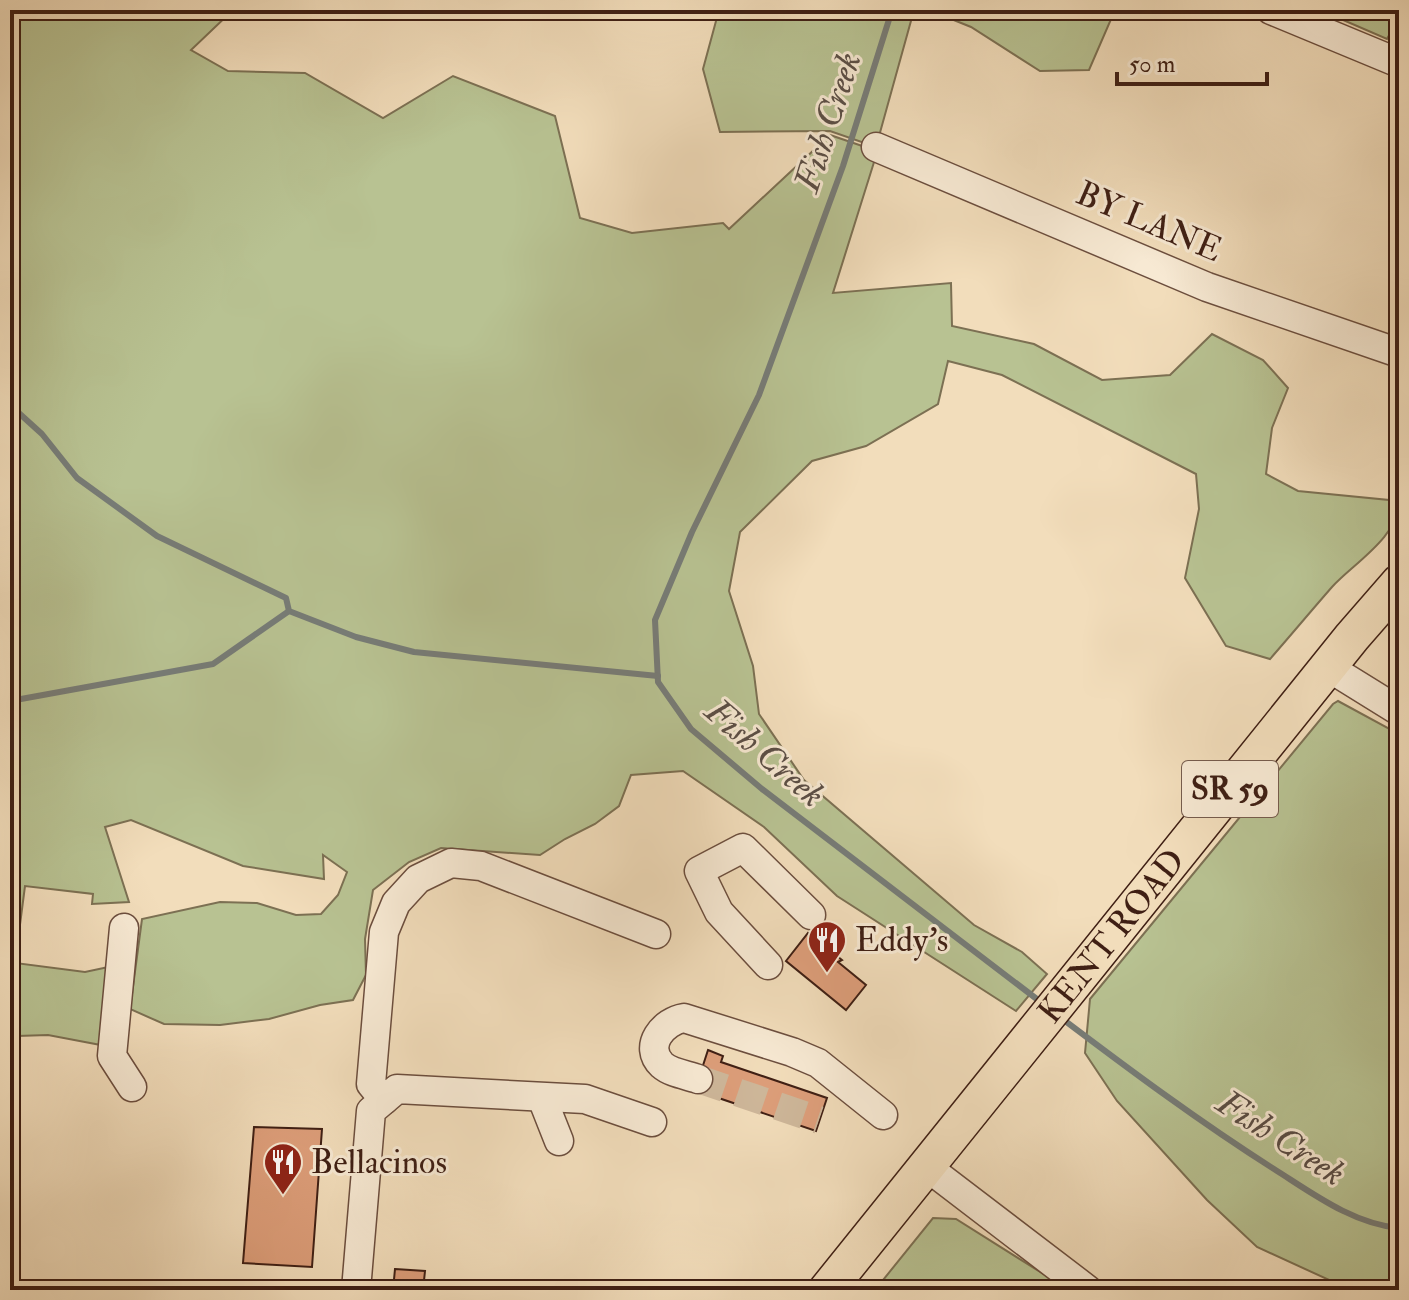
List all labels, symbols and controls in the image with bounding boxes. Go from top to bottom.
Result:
scale bar [1117,36,1267,86]
water label: Fish Creek [784,47,872,199]
text: 50 m [1129,49,1176,80]
street label: BY LANE [1070,172,1228,272]
water label: Fish Creek [694,688,834,817]
road number: SR 59 [1182,761,1278,817]
street label: KENT ROAD [1028,840,1195,1032]
restaurant icon: Eddy's [806,919,848,974]
place label: Eddy's [855,919,948,962]
water label: Fish Creek [1207,1079,1354,1196]
restaurant icon: Bellacinos [262,1141,304,1196]
place label: Bellacinos [311,1141,447,1184]

